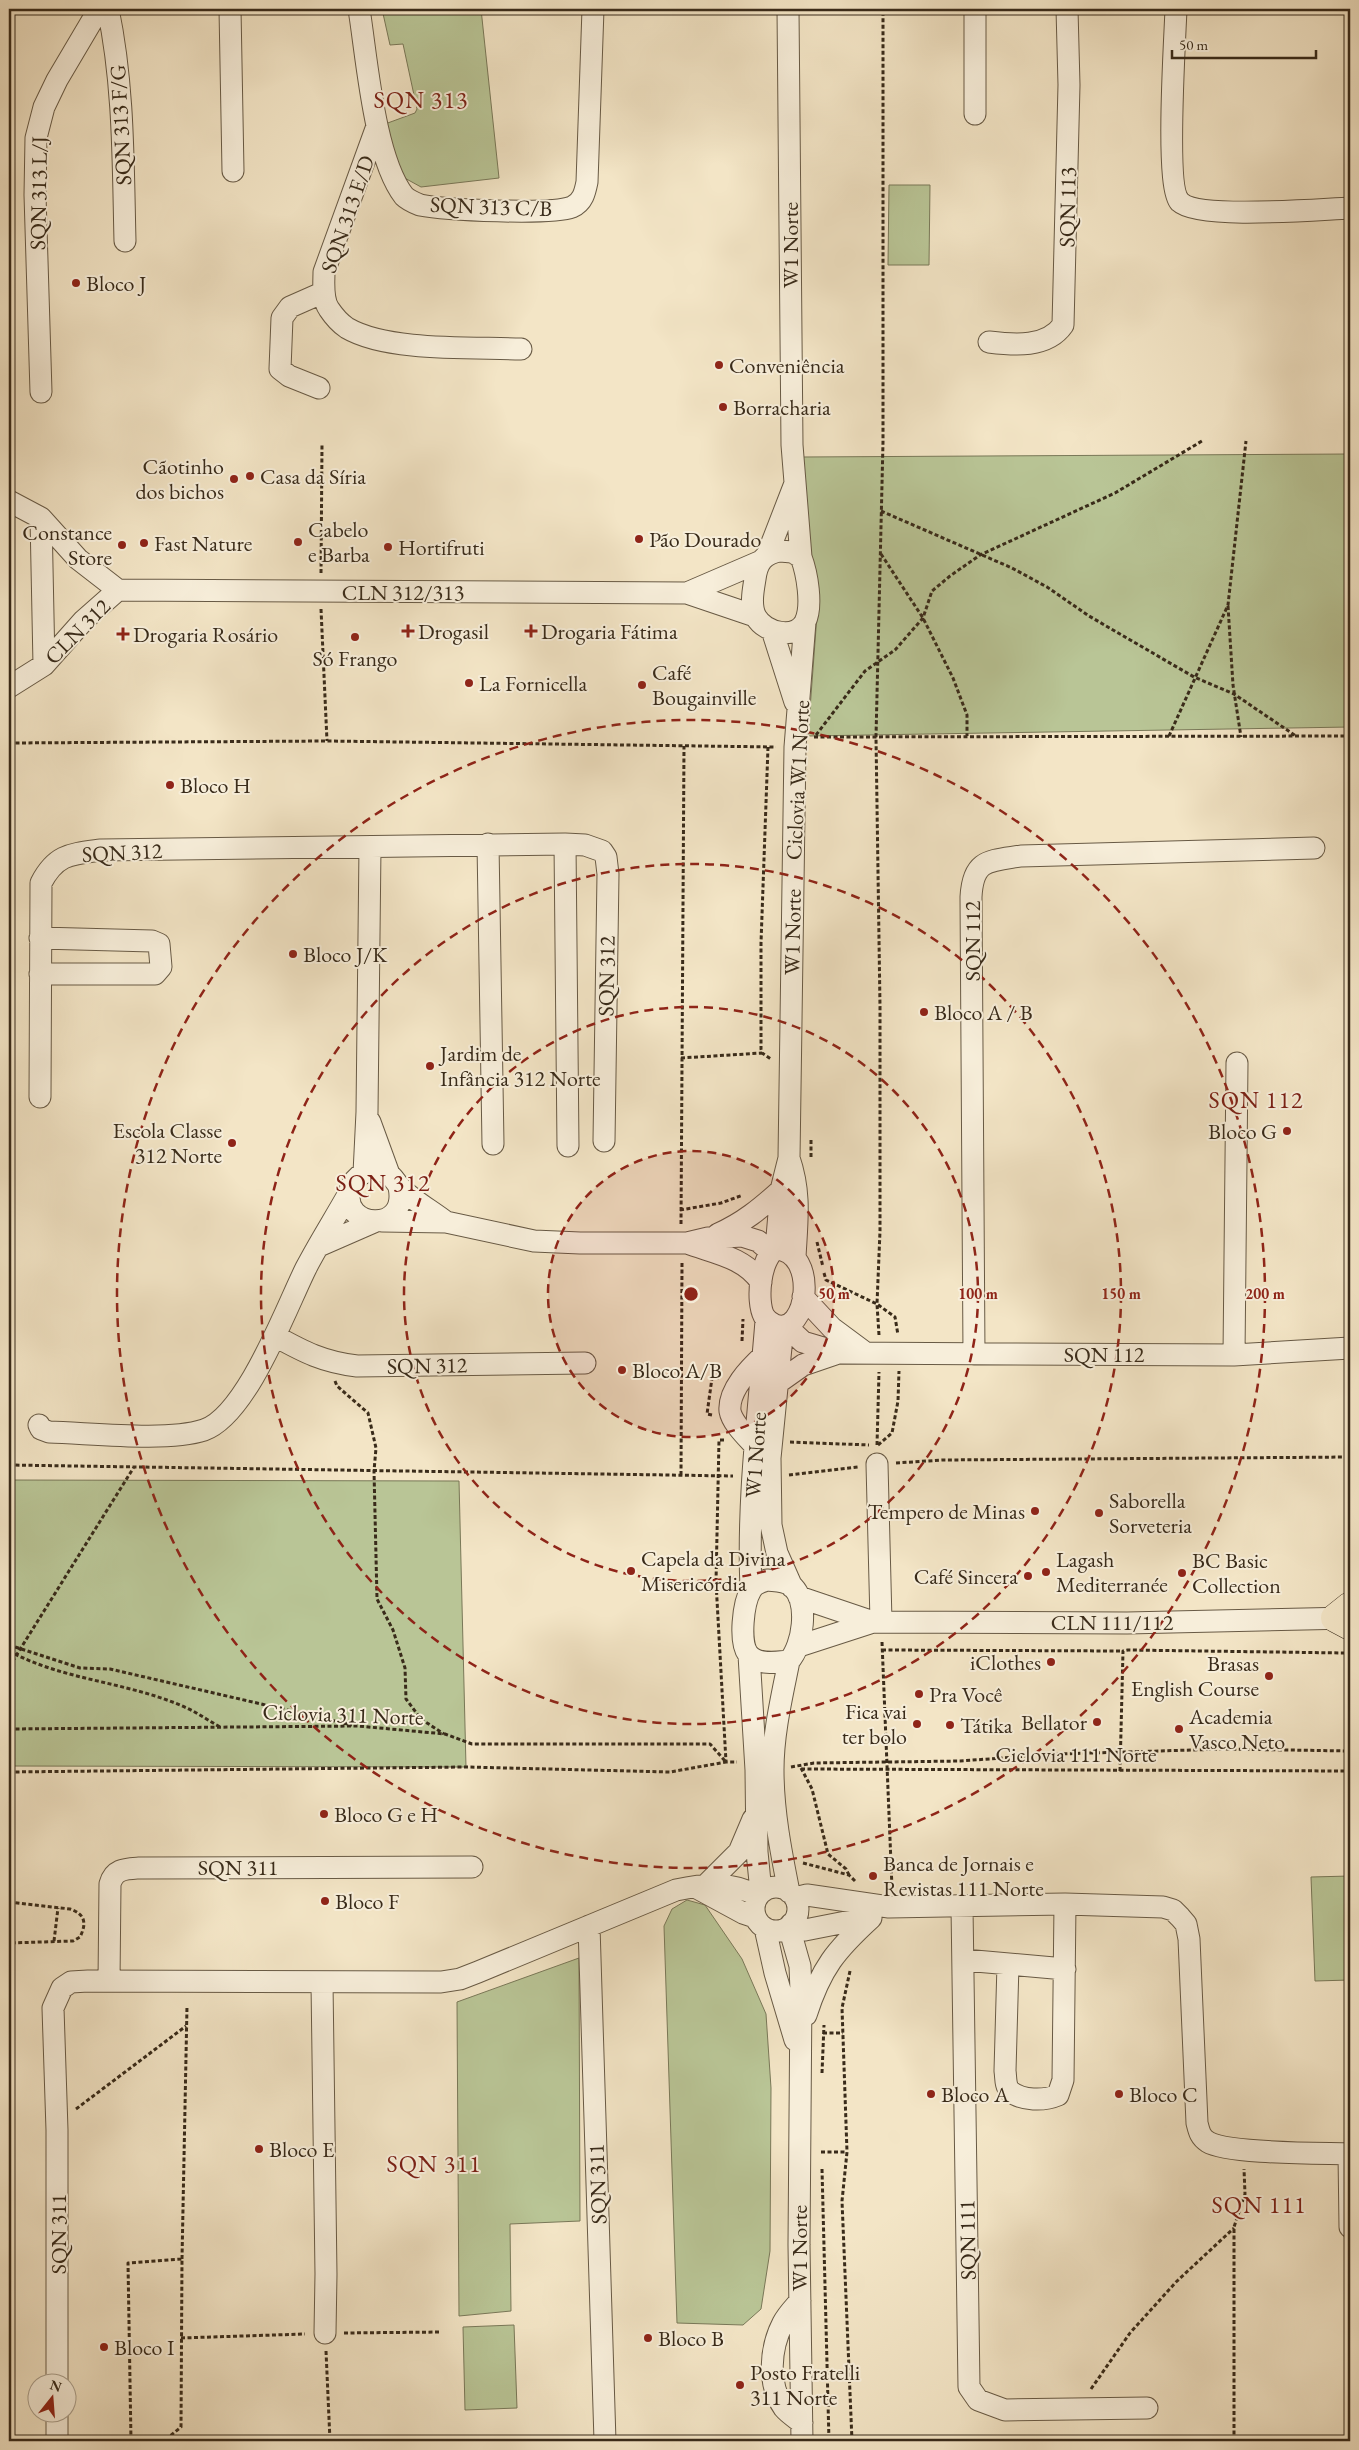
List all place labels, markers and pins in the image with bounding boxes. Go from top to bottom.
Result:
place label: Bloco J [86,269,146,298]
marker: Bloco J [70,277,82,289]
place label: Conveniência [729,351,845,380]
marker: Conveniência [713,359,725,371]
place label: Borracharia [733,393,831,422]
marker: Borracharia [717,401,729,413]
place label: Cãotinho dos bichos [135,452,224,506]
place label: Casa da Síria [260,462,366,491]
marker: Casa da Síria [244,470,256,482]
marker: Cãotinho dos bichos [228,473,240,485]
place label: Cabelo e Barba [308,515,370,569]
place label: Constance Store [22,518,112,572]
place label: Pão Dourado [649,525,761,554]
place label: Fast Nature [154,529,253,558]
place label: Hortifruti [398,533,485,562]
marker: Pão Dourado [633,533,645,545]
marker: Cabelo e Barba [292,536,304,548]
marker: Fast Nature [138,537,150,549]
marker: Constance Store [116,539,128,551]
marker: Hortifruti [382,541,394,553]
place label: Drogasil [418,617,489,646]
place label: Drogaria Fátima [541,617,678,646]
place label: Drogaria Rosário [133,620,278,649]
marker: Drogasil [402,625,414,637]
marker: Drogaria Fátima [525,625,537,637]
marker: Drogaria Rosário [117,628,129,640]
marker: Só Frango [349,631,361,643]
place label: Só Frango [313,644,398,673]
place label: Café Bougainville [652,658,757,712]
place label: La Fornicella [479,669,588,698]
marker: La Fornicella [463,677,475,689]
marker: Café Bougainville [636,679,648,691]
place label: Bloco H [180,771,251,800]
marker: Bloco H [164,779,176,791]
place label: Bloco J/K [303,940,388,969]
marker: Bloco J/K [287,948,299,960]
place label: Bloco A / B [934,998,1033,1027]
marker: Bloco A / B [918,1006,930,1018]
place label: Jardim de Infância 312 Norte [438,1039,601,1093]
marker: Jardim de Infância 312 Norte [424,1060,436,1072]
place label: Escola Classe 312 Norte [112,1116,222,1170]
place label: Bloco G [1208,1117,1277,1146]
marker: Bloco G [1281,1125,1293,1137]
marker: Escola Classe 312 Norte [226,1137,238,1149]
centre of rings [682,1285,700,1303]
place label: Bloco A/B [632,1356,722,1385]
marker: Bloco A/B [616,1364,628,1376]
place label: Saborella Sorveteria [1109,1486,1192,1540]
place label: Tempero de Minas [867,1497,1025,1526]
marker: Tempero de Minas [1029,1505,1041,1517]
marker: Saborella Sorveteria [1093,1507,1105,1519]
place label: Capela da Divina Misericórdia [641,1544,786,1598]
place label: Lagash Mediterranée [1056,1545,1168,1599]
place label: BC Basic Collection [1192,1546,1281,1600]
place label: Café Sincera [914,1562,1018,1591]
marker: Capela da Divina Misericórdia [625,1565,637,1577]
marker: Lagash Mediterranée [1040,1566,1052,1578]
marker: BC Basic Collection [1176,1567,1188,1579]
marker: Café Sincera [1022,1570,1034,1582]
place label: iClothes [970,1648,1041,1677]
place label: Brasas English Course [1131,1649,1259,1703]
marker: iClothes [1045,1656,1057,1668]
marker: Brasas English Course [1263,1670,1275,1682]
place label: Pra Você [929,1680,1003,1709]
marker: Pra Você [913,1688,925,1700]
place label: Fica vai ter bolo [842,1697,907,1751]
place label: Academia Vasco Neto [1188,1702,1285,1756]
place label: Bellator [1021,1708,1088,1737]
place label: Tátika [960,1711,1013,1740]
marker: Bellator [1091,1716,1103,1728]
marker: Fica vai ter bolo [911,1718,923,1730]
marker: Tátika [944,1719,956,1731]
marker: Academia Vasco Neto [1173,1723,1185,1735]
place label: Bloco G e H [334,1800,438,1829]
marker: Bloco G e H [318,1808,330,1820]
place label: Banca de Jornais e Revistas 111 Norte [883,1849,1044,1903]
marker: Banca de Jornais e Revistas 111 Norte [867,1870,879,1882]
place label: Bloco F [335,1887,399,1916]
marker: Bloco F [319,1895,331,1907]
place label: Bloco A [941,2080,1010,2109]
place label: Bloco C [1129,2080,1198,2109]
marker: Bloco A [925,2088,937,2100]
marker: Bloco C [1113,2088,1125,2100]
place label: Bloco E [269,2135,334,2164]
marker: Bloco E [253,2143,265,2155]
place label: Bloco B [658,2324,724,2353]
marker: Bloco B [642,2332,654,2344]
place label: Bloco I [114,2333,175,2362]
marker: Bloco I [98,2341,110,2353]
place label: Posto Fratelli 311 Norte [750,2358,860,2412]
marker: Posto Fratelli 311 Norte [734,2379,746,2391]

